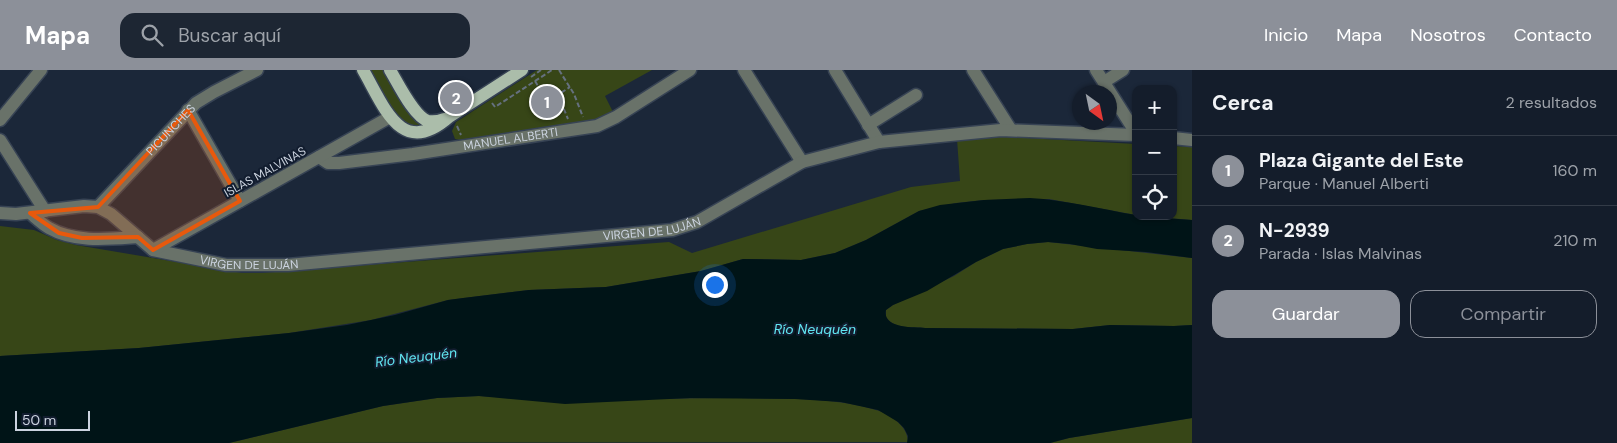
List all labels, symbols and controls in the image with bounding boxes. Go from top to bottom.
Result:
search box [120,13,470,58]
text: Mapa [25,20,90,51]
icon: search [138,21,166,49]
text: Buscar aquí [178,23,281,48]
text: Inicio [1264,23,1308,47]
text: Mapa [1336,23,1382,47]
text: Nosotros [1410,23,1486,47]
text: Contacto [1514,23,1592,47]
pin: 2 [440,79,472,117]
pin: 1 [531,83,563,121]
north arrow [1072,85,1117,130]
map controls [1132,85,1177,220]
button: + [1132,85,1177,130]
text: Cerca [1212,89,1274,117]
text: 2 resultados [1506,92,1597,113]
street label: PICUNCHES [143,101,199,159]
street label: MANUEL ALBERTI [462,124,559,154]
button: − [1132,130,1177,175]
street label: ISLAS MALVINAS [221,143,309,201]
text: Plaza Gigante del Este [1259,148,1464,173]
text: 1 [1225,160,1231,181]
text: 160 m [1553,160,1597,181]
text: Parque · Manuel Alberti [1259,173,1429,194]
button: locate [1132,175,1177,220]
street label: VIRGEN DE LUJÁN [602,213,703,244]
text: N-2939 [1259,218,1330,243]
text: 2 [1223,230,1233,251]
text: 210 m [1553,230,1597,251]
text: Parada · Islas Malvinas [1259,243,1422,264]
street label: VIRGEN DE LUJÁN [198,252,299,273]
your location [702,272,728,298]
button: Guardar [1212,290,1400,338]
button: Compartir [1410,290,1597,338]
water label: Río Neuquén [774,320,856,338]
water label: Río Neuquén [374,343,458,371]
scale bar [15,408,90,431]
text: 50 m [22,411,56,429]

